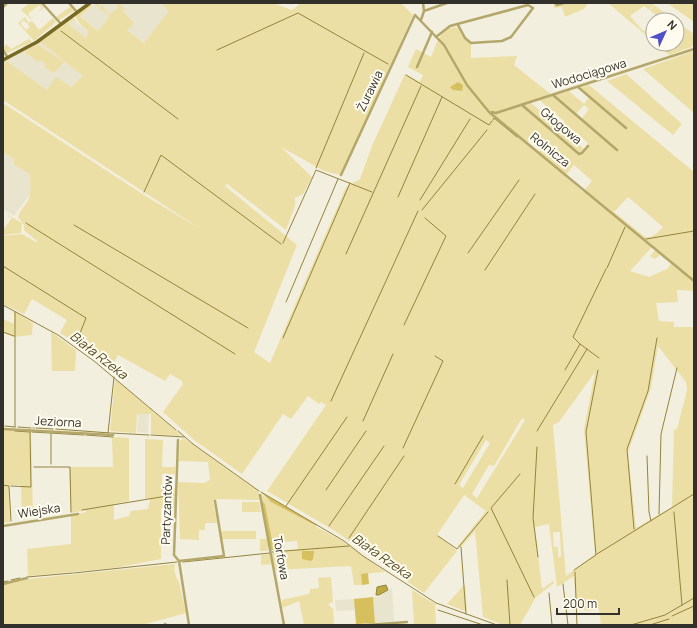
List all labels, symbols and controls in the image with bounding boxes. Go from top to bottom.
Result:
north arrow [645,12,685,52]
text: N [664,17,681,33]
street label: Wodociągowa [549,54,628,93]
street label: Żurawia [352,67,387,114]
street label: Głogowa [537,103,586,148]
street label: Rolnicza [527,128,574,171]
water label: Biała Rzeka [66,327,132,384]
street label: Jeziorna [34,412,82,431]
street label: Partyzantów [157,475,176,545]
street label: Wiejska [16,499,61,522]
water label: Biała Rzeka [349,529,416,583]
street label: Torfowa [269,535,294,581]
scale bar [557,590,619,616]
text: 200 m [563,595,597,612]

